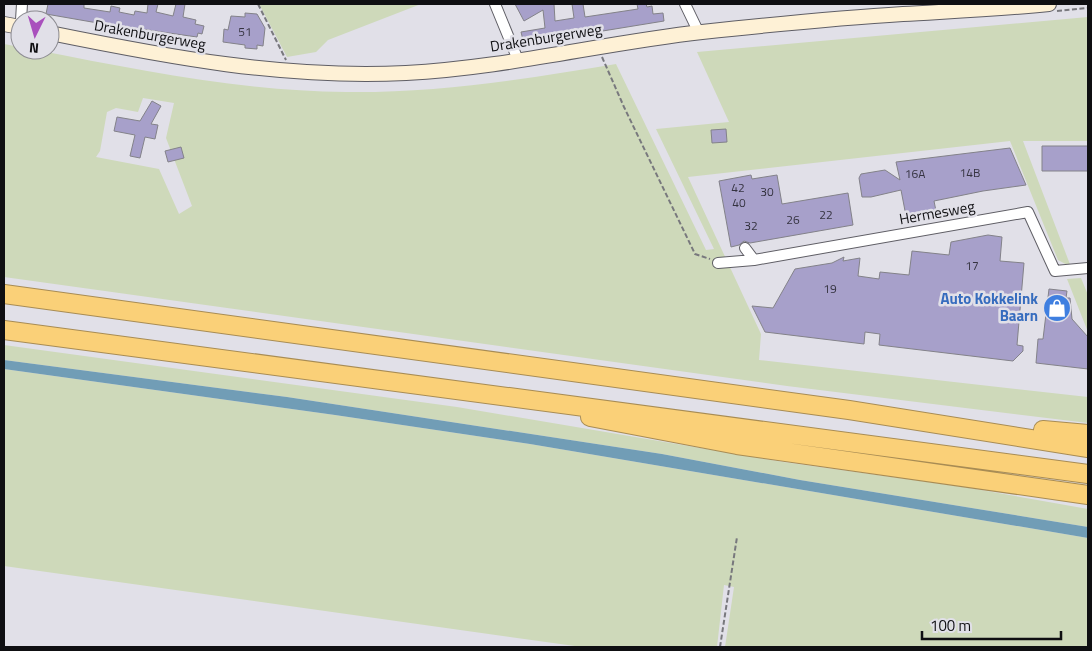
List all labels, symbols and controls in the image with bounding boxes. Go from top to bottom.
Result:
north arrow [10,10,60,60]
street label: Drakenburgerweg [92,13,208,56]
street label: Drakenburgerweg [488,17,604,58]
house number: 51 [238,22,252,41]
text: N [28,38,40,59]
house number: 14B [960,163,980,182]
house number: 16A [905,164,925,183]
house number: 42 [731,178,745,197]
house number: 30 [760,182,774,201]
house number: 40 [732,193,746,212]
street label: Hermesweg [897,194,977,230]
house number: 22 [819,205,833,224]
house number: 26 [786,210,800,229]
house number: 32 [744,216,758,235]
house number: 17 [965,256,979,275]
house number: 19 [823,279,837,298]
place label: Auto Kokkelink Baarn [940,287,1038,327]
shop icon: Auto Kokkelink Baarn [1042,293,1072,323]
scale bar [922,608,1061,640]
text: 100 m [930,614,971,637]

